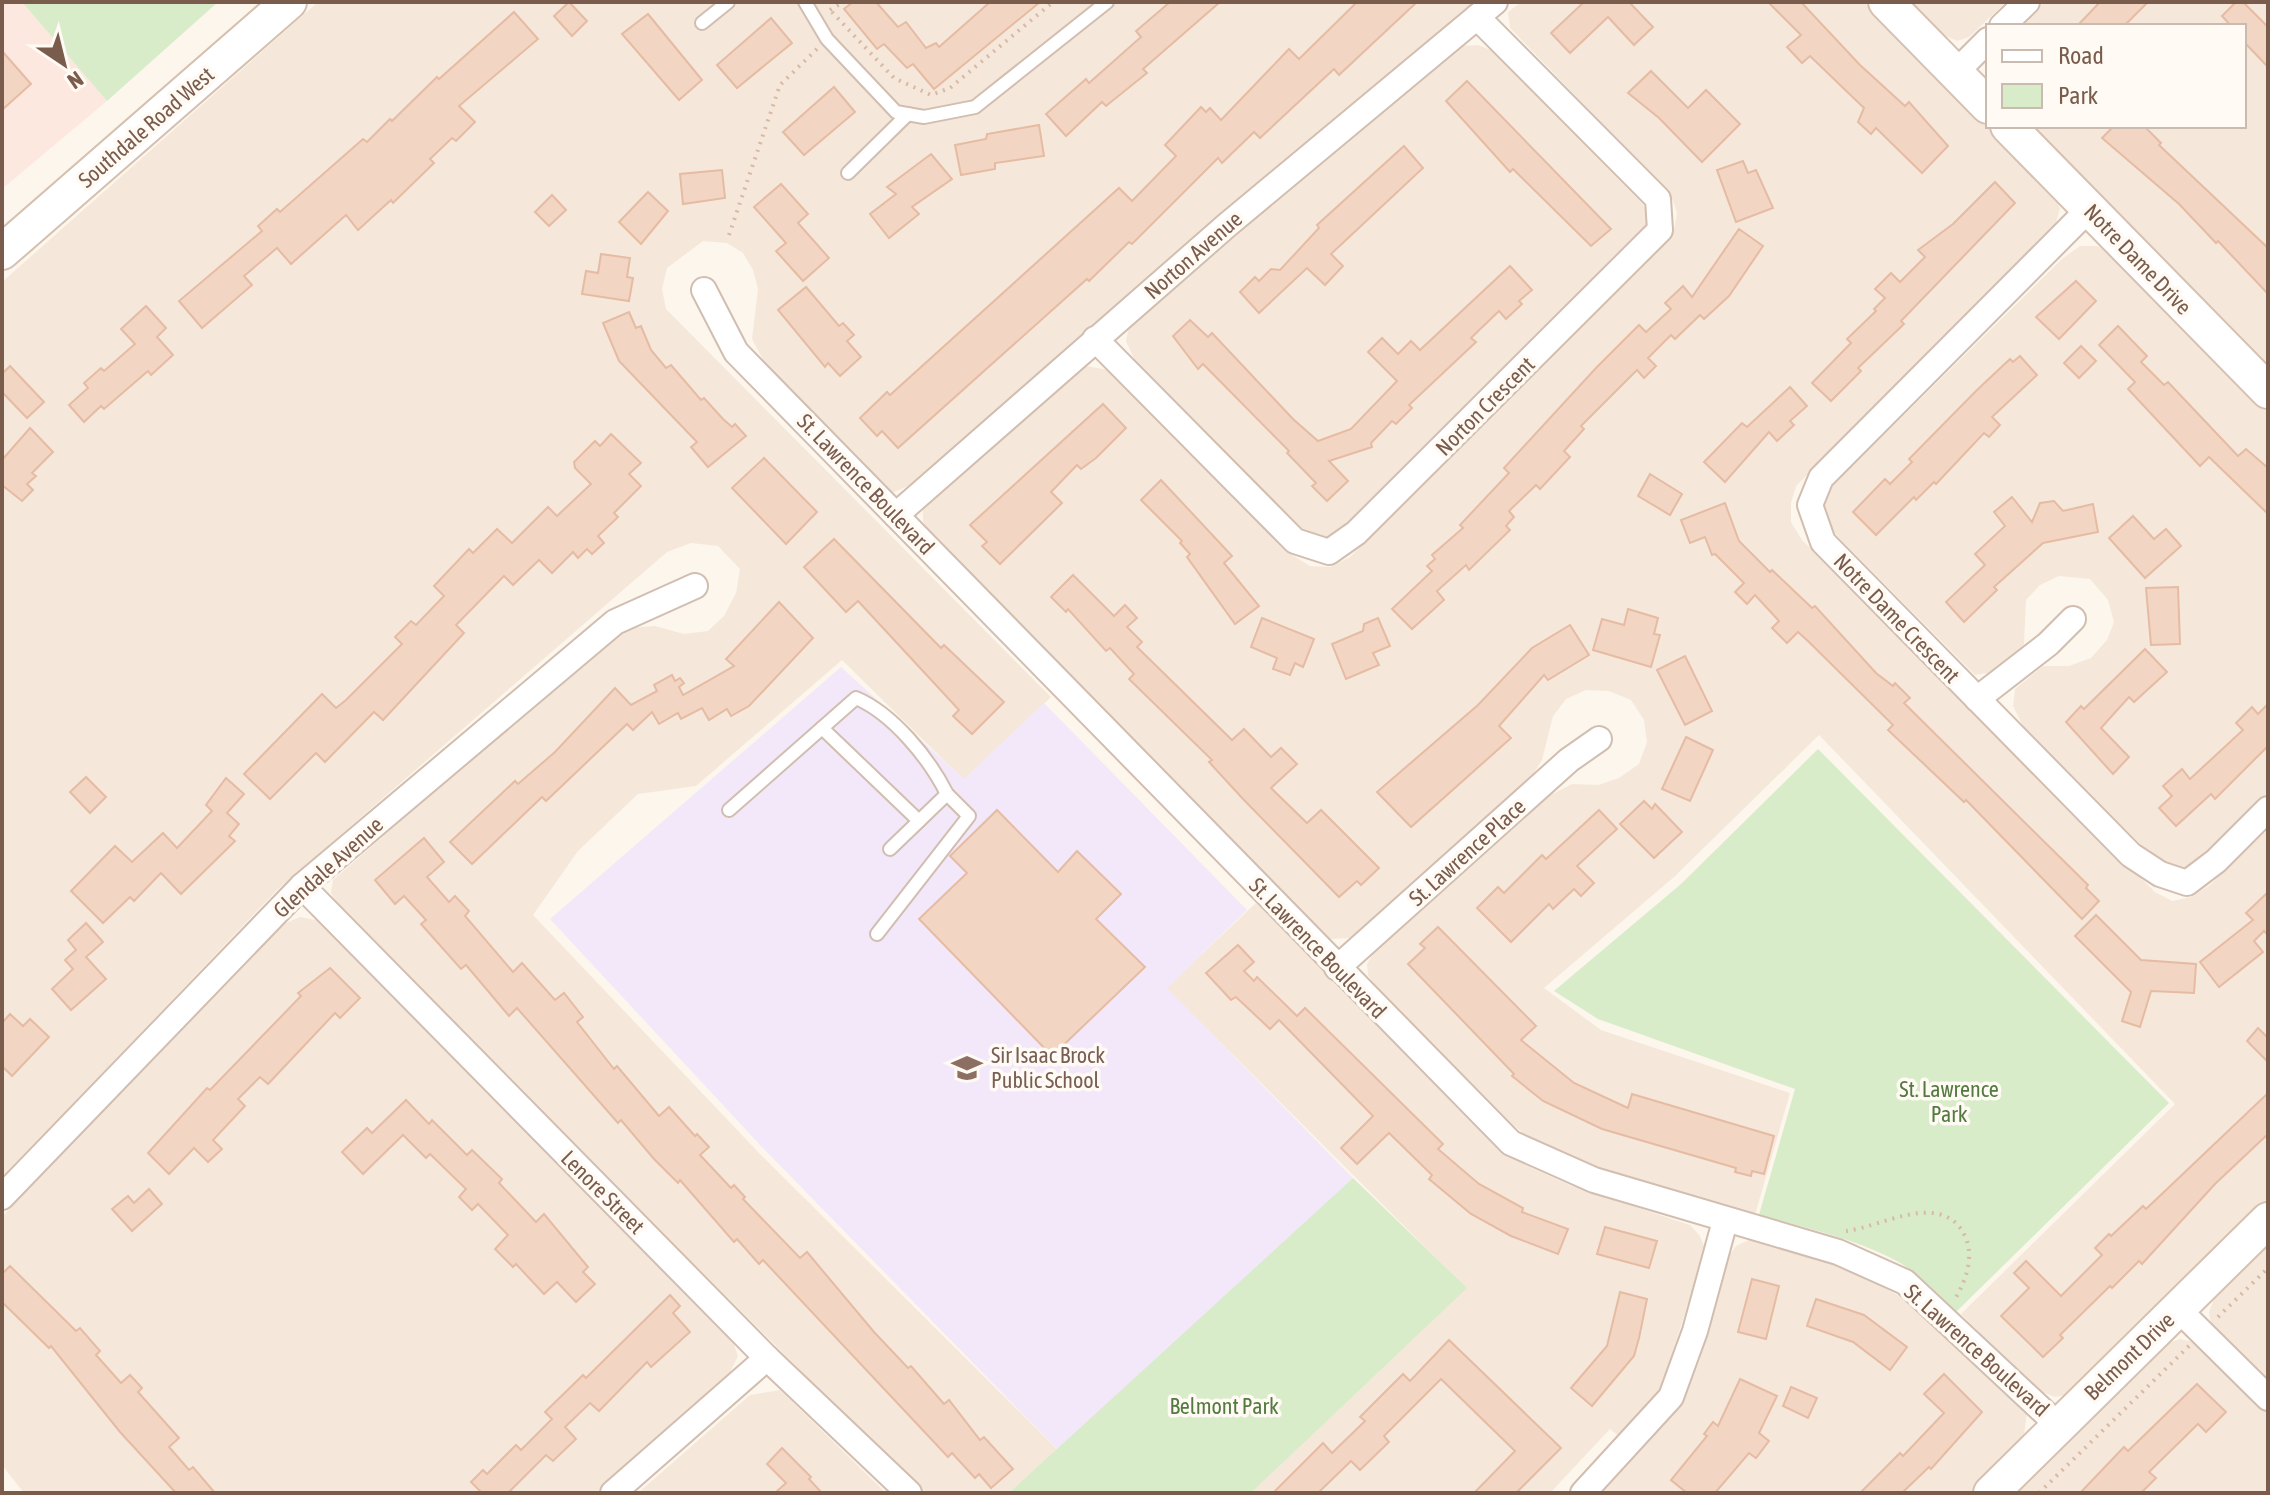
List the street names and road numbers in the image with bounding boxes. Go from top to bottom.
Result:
street label: Southdale Road West [73,61,219,193]
street label: Notre Dame Drive [2079,198,2197,320]
street label: Norton Avenue [1139,206,1247,304]
street label: Norton Crescent [1430,351,1540,461]
street label: St. Lawrence Boulevard [792,408,940,560]
street label: Notre Dame Crescent [1829,548,1965,688]
street label: St. Lawrence Place [1403,793,1531,911]
street label: Glendale Avenue [268,811,388,923]
street label: St. Lawrence Boulevard [1244,872,1392,1024]
street label: Lenore Street [556,1145,650,1239]
street label: St. Lawrence Boulevard [1899,1278,2055,1422]
street label: Belmont Drive [2079,1307,2179,1405]

